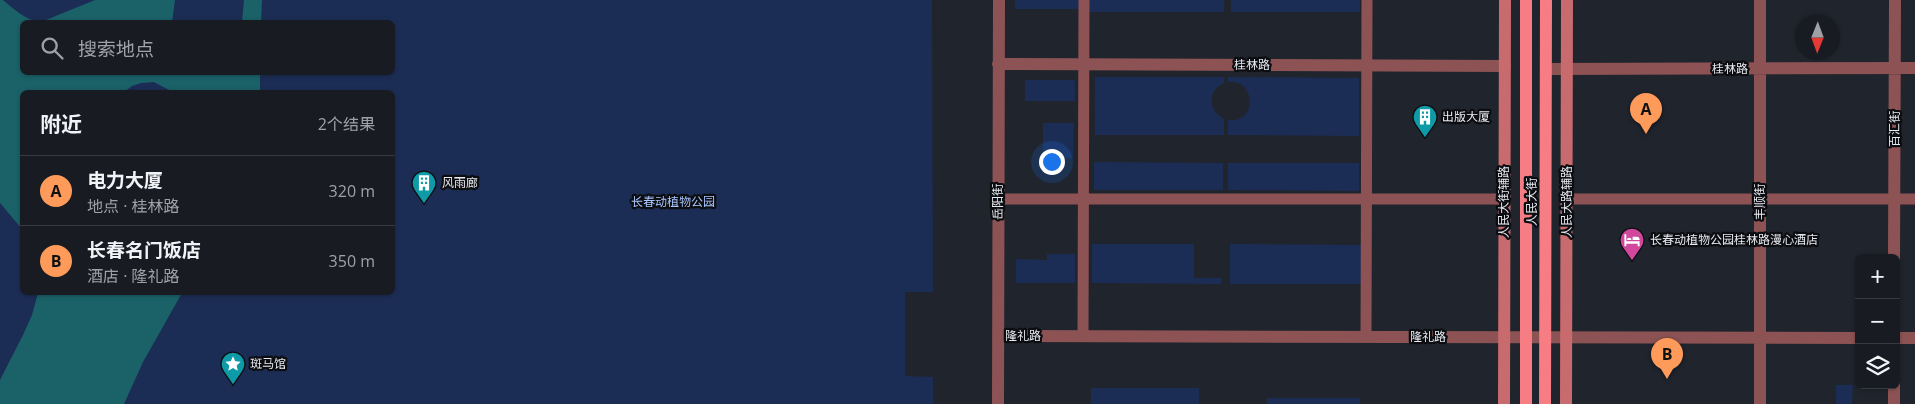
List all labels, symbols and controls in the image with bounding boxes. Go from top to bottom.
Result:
north arrow [1795,15,1840,60]
search box [20,20,395,75]
icon: search [38,34,66,62]
text: 搜索地点 [78,36,154,62]
street label: 桂林路 [1234,56,1270,73]
street label: 桂林路 [1712,60,1748,77]
pin: A [1630,93,1662,134]
building icon: 出版大厦 [1412,104,1438,138]
place label: 出版大厦 [1442,108,1490,125]
text: 附近 [40,110,82,138]
street label: 百汇街 [1886,111,1903,147]
text: 2个结果 [318,113,375,135]
your location [1039,149,1065,175]
street label: 人民大街辅路 [1495,166,1512,238]
street label: 人民大路辅路 [1558,166,1575,238]
text: 电力大厦 [87,167,163,193]
building icon: 风雨廊 [411,170,437,204]
place label: 风雨廊 [442,174,478,191]
street label: 人民大街 [1523,178,1540,226]
text: A [50,180,62,202]
text: 320 m [329,180,375,202]
street label: 岳阳街 [989,184,1006,220]
street label: 丰顺街 [1751,184,1768,220]
park label: 长春动植物公园 [631,193,715,210]
text: 地点 · 桂林路 [87,195,180,217]
hotel icon: 长春动植物公园桂林路漫心酒店 [1619,227,1645,261]
place label: 长春动植物公园桂林路漫心酒店 [1650,231,1818,248]
text: 长春名门饭店 [87,237,201,263]
text: B [51,250,61,272]
text: 350 m [329,250,375,272]
map controls [1855,254,1900,389]
button: + [1855,254,1900,299]
text: 酒店 · 隆礼路 [87,265,180,287]
button: − [1855,299,1900,344]
street label: 隆礼路 [1005,327,1041,344]
street label: 隆礼路 [1410,328,1446,345]
pin: B [1651,338,1683,379]
button: layers [1855,344,1900,389]
place icon: 斑马馆 [220,351,246,385]
place label: 斑马馆 [250,355,286,372]

